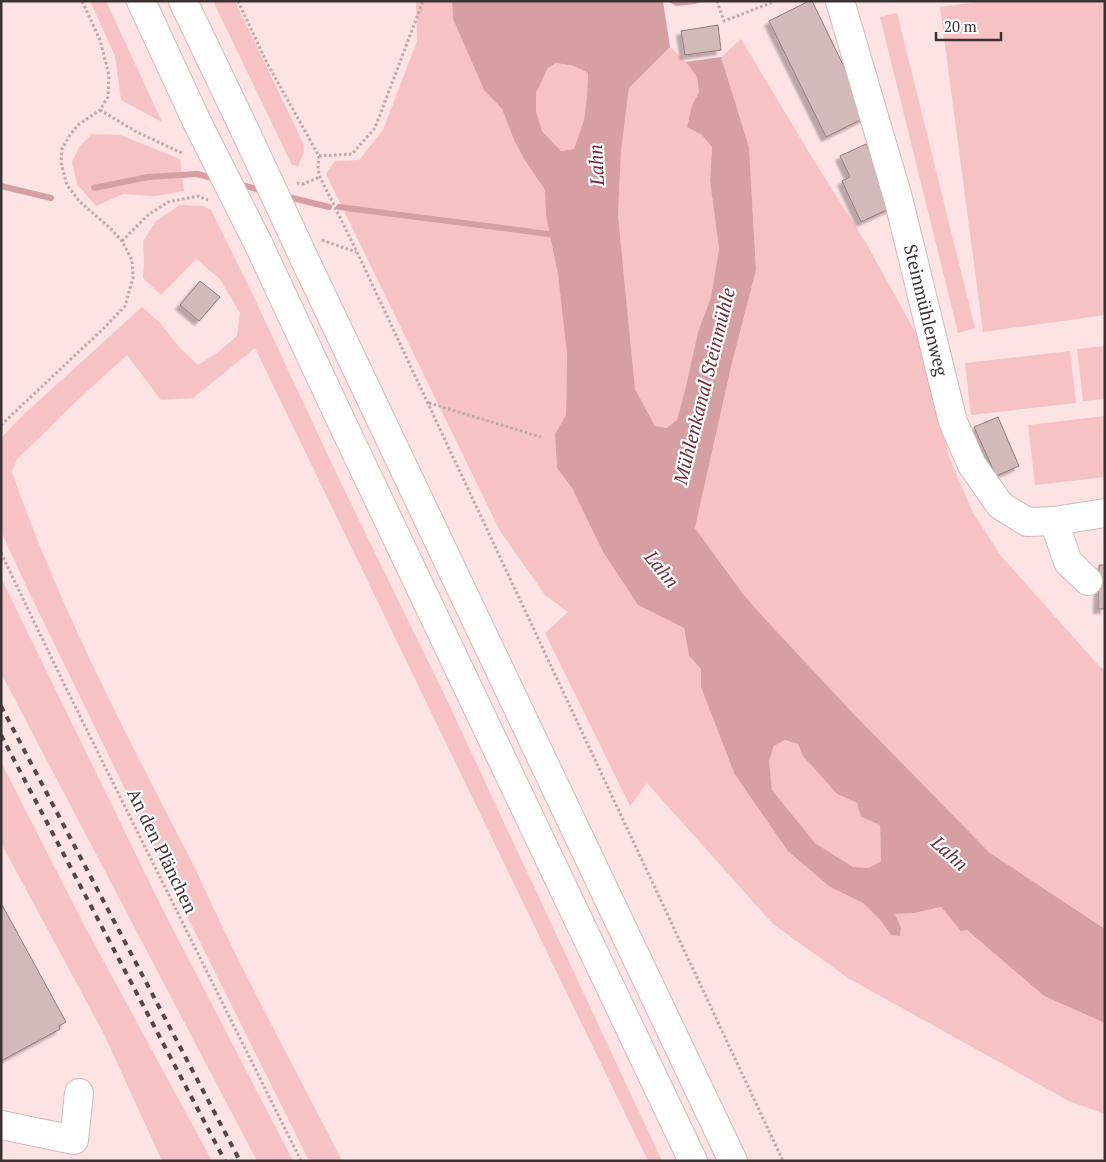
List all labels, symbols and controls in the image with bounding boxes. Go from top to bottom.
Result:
scale bar [936,10,1001,42]
text: 20 m [944,16,977,36]
water label: Lahn [582,144,609,187]
street label: Steinmühlenweg [899,242,954,379]
water label: Mühlenkanal Steinmühle [667,285,740,488]
water label: Lahn [639,544,685,593]
street label: An den Plänchen [122,784,204,917]
water label: Lahn [926,829,974,876]

